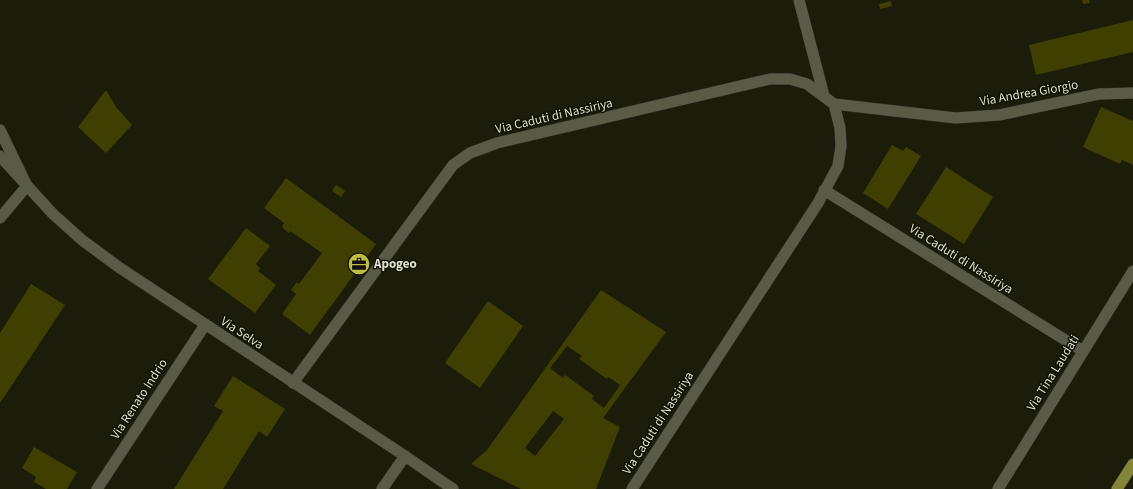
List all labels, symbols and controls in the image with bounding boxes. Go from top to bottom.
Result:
street label: Via Andrea Giorgio [978,75,1080,111]
street label: Via Caduti di Nassiriya [494,94,614,138]
street label: Via Caduti di Nassiriya [906,220,1016,298]
office icon: Apogeo [346,251,372,277]
place label: Apogeo [373,255,417,273]
street label: Via Selva [217,312,267,354]
street label: Via Tina Laudati [1022,332,1084,414]
street label: Via Renato Indrio [106,355,172,443]
street label: Via Caduti di Nassiriya [618,368,698,478]

